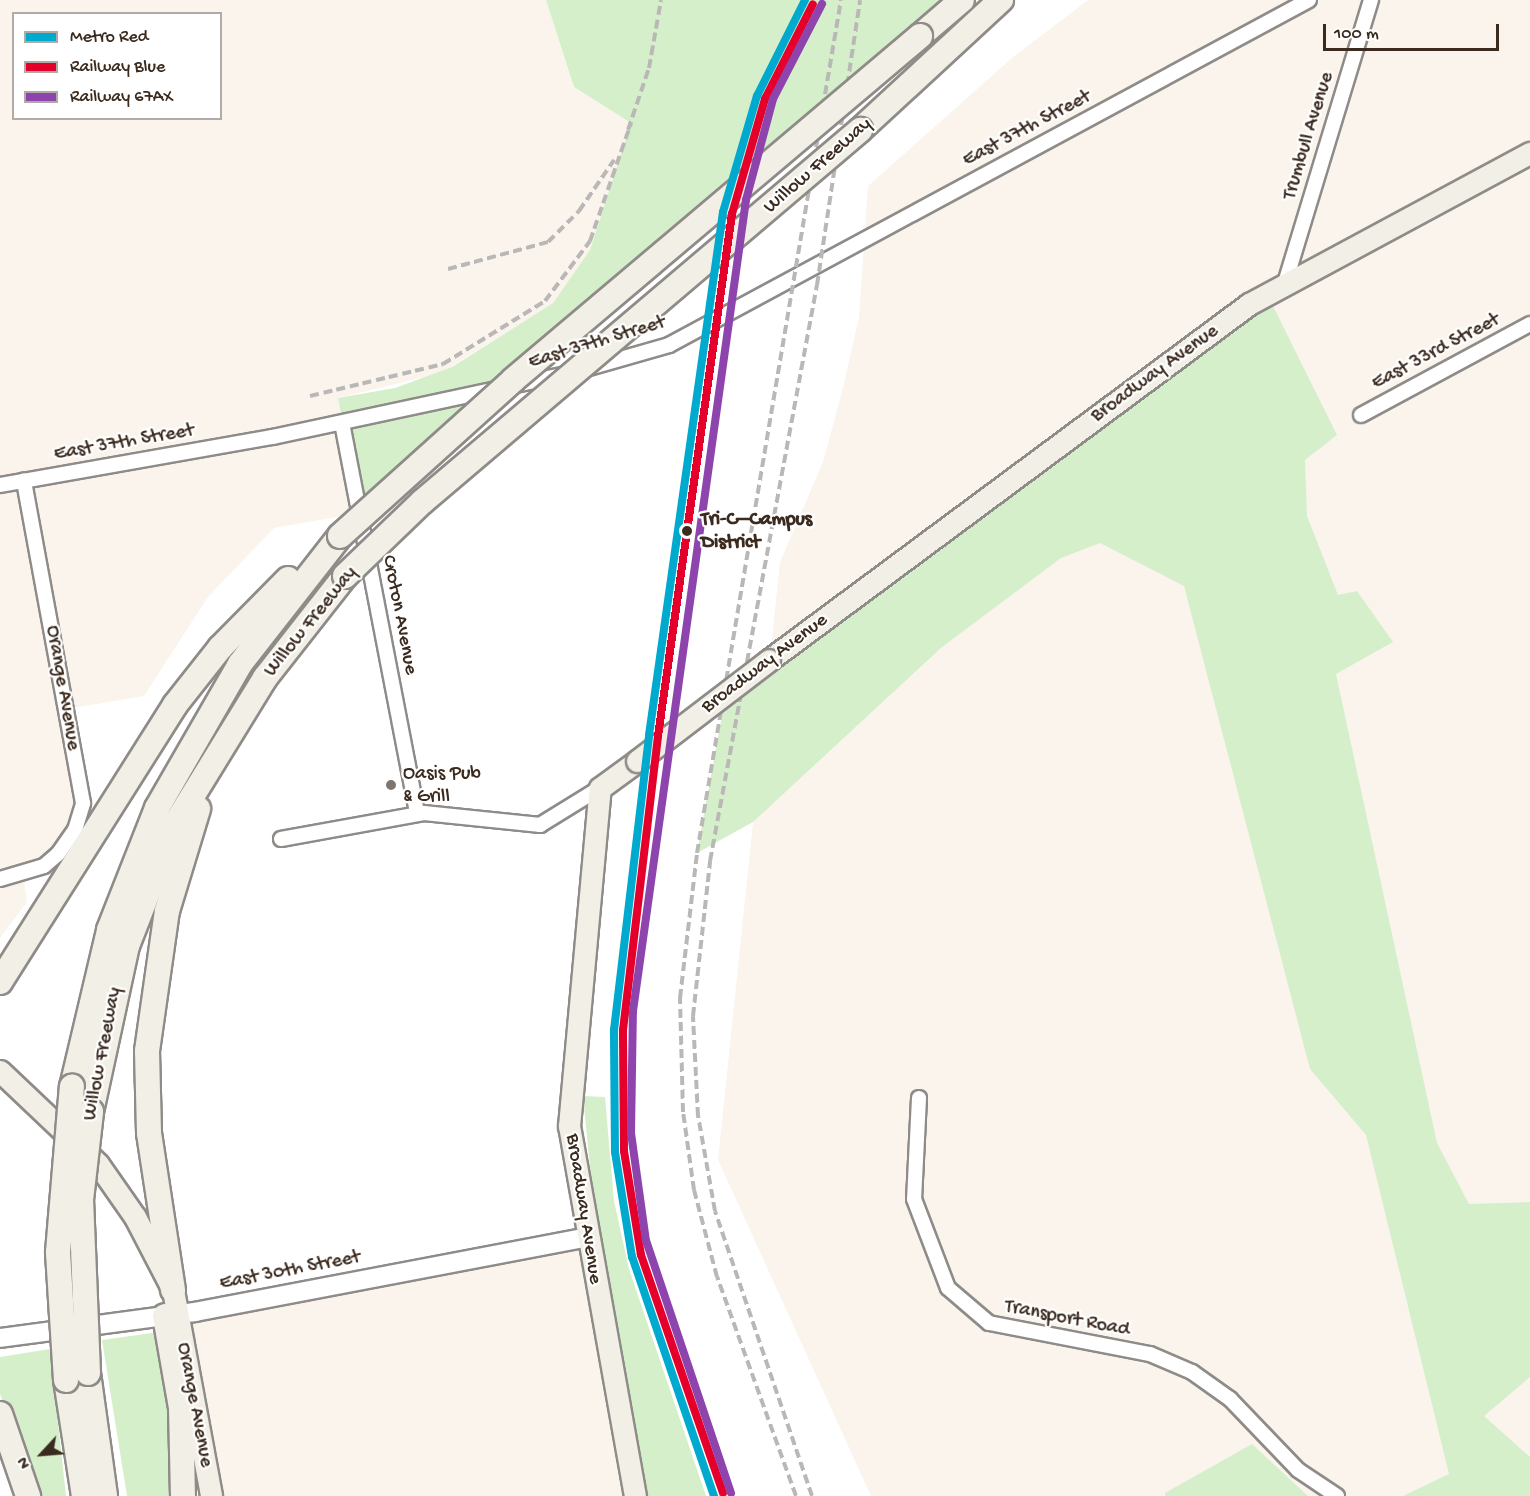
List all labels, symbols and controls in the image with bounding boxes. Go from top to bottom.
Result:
legend [12,12,222,120]
scale bar [1326,12,1502,50]
text: 100 m [1334,24,1379,45]
text: Metro Red [70,27,148,48]
text: Railway Blue [70,57,165,78]
street label: Trumbull Avenue [1278,69,1340,203]
street label: East 37th Street [959,85,1095,173]
text: Railway 67AX [70,87,173,108]
street label: Willow Freeway [759,113,877,219]
street label: East 33rd Street [1368,308,1504,396]
street label: East 37th Street [526,311,668,375]
street label: Broadway Avenue [1087,320,1223,428]
street label: East 37th Street [52,419,196,467]
place label: Tri-C–Campus District [701,508,812,555]
marker: Tri-C–Campus District [678,522,696,540]
street label: Croton Avenue [376,553,422,677]
street label: Willow Freeway [259,562,363,682]
street label: Broadway Avenue [697,609,833,719]
street label: Orange Avenue [39,624,85,752]
place label: Oasis Pub & Grill [403,762,481,809]
marker: Oasis Pub & Grill [384,778,398,792]
street label: Willow Freeway [78,985,128,1123]
street label: Broadway Avenue [559,1132,607,1286]
street label: East 30th Street [218,1246,362,1296]
street label: Transport Road [1003,1295,1131,1343]
street label: Orange Avenue [170,1341,218,1469]
north arrow [12,1424,72,1484]
text: N [15,1453,36,1471]

